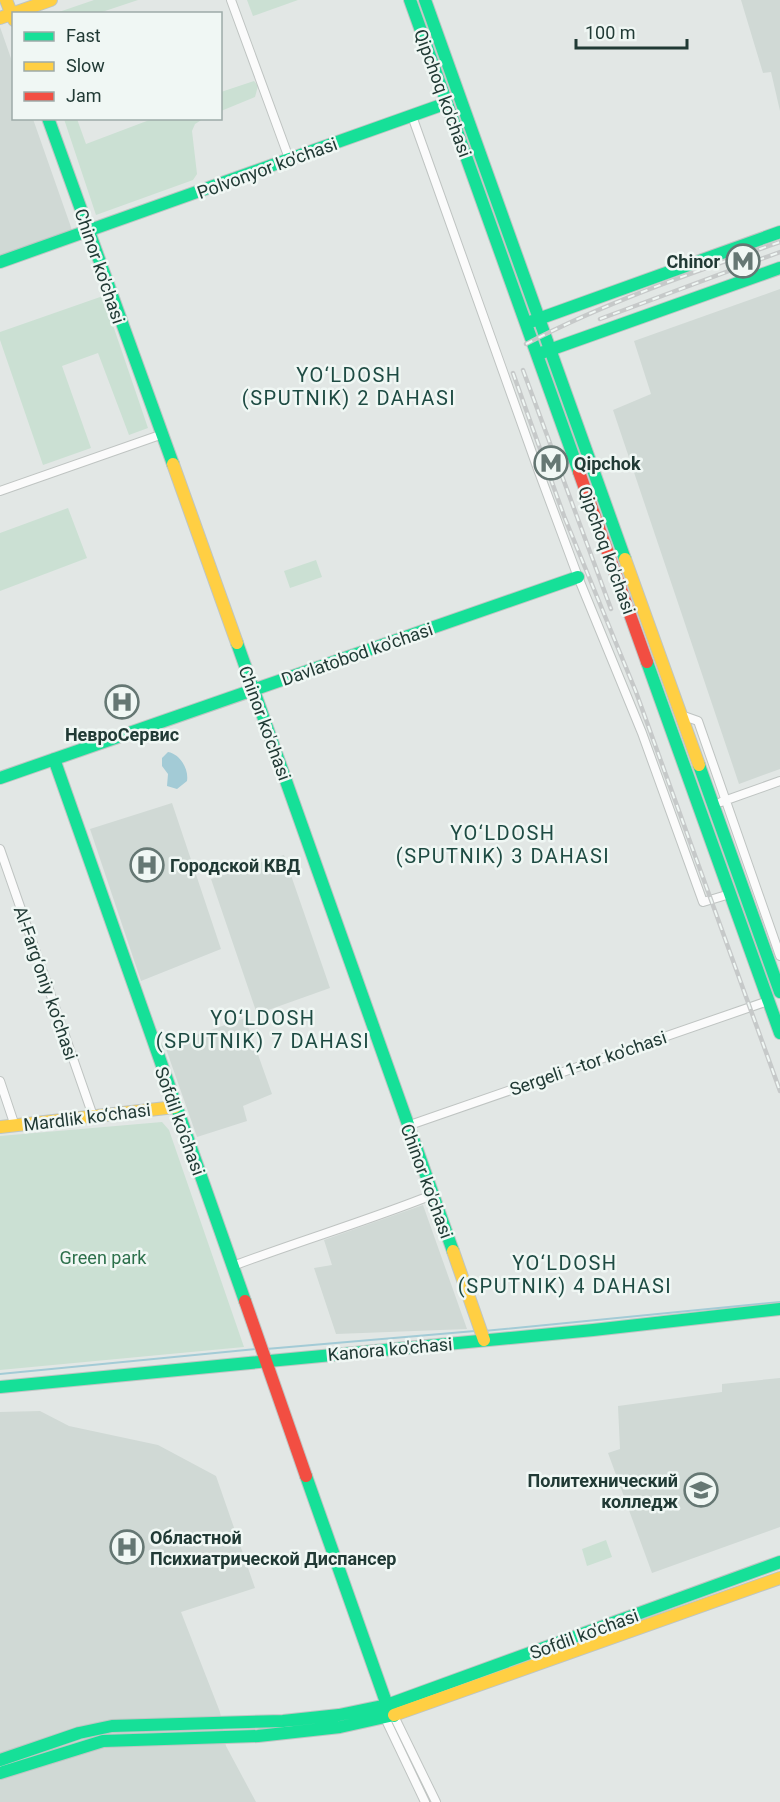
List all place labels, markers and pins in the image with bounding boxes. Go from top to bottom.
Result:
metro station icon: Chinor [725,243,761,279]
place label: Chinor [667,251,720,272]
metro station icon: Qipchok [533,445,569,481]
place label: Qipchok [574,453,641,474]
hospital icon: НевроСервис [104,684,140,720]
place label: НевроСервис [65,724,179,745]
hospital icon: Городской КВД [129,847,165,883]
place label: Городской КВД [170,855,301,876]
place label: Политехнический колледж [527,1470,679,1512]
school or university icon: Политехнический колледж [683,1472,719,1508]
place label: Областной Психиатрической Диспансер [150,1527,397,1569]
hospital icon: Областной Психиатрической Диспансер [109,1529,145,1565]

